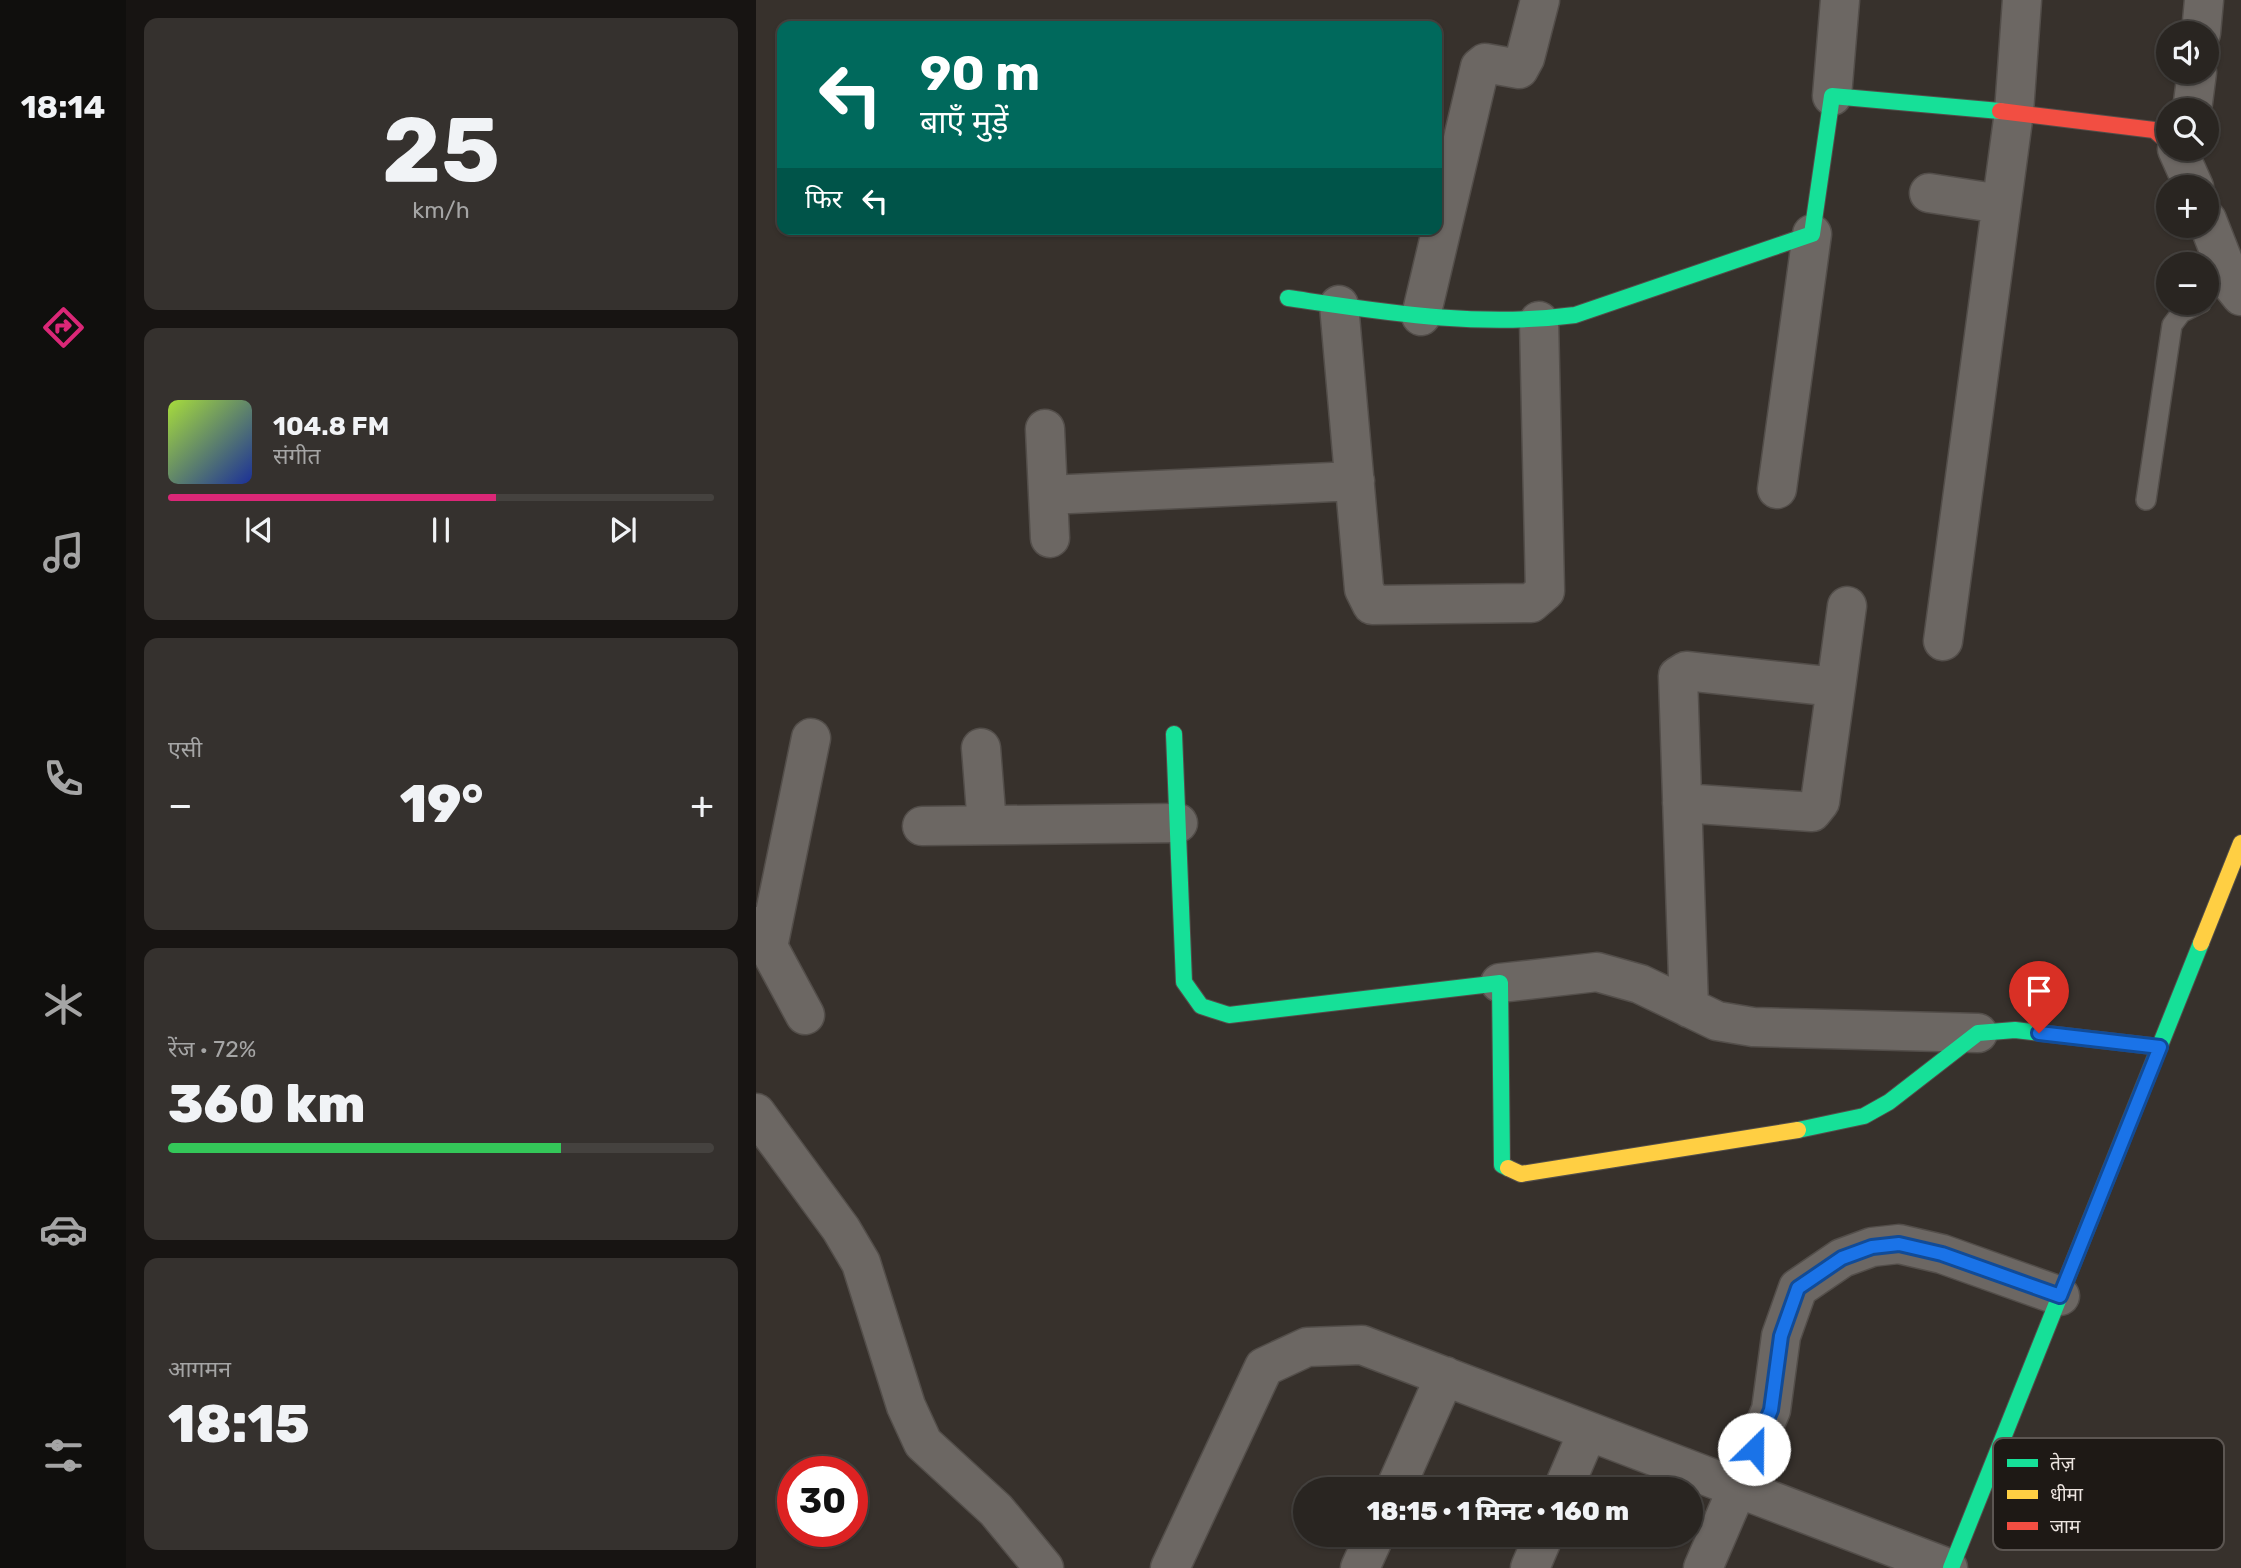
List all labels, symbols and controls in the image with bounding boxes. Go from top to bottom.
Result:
map controls [2156,21,2219,315]
button: sound [2156,21,2219,84]
text: 90 m [920,44,1040,102]
icon: left [805,49,896,140]
text: 18:14 [21,88,105,126]
text: 25 [382,96,500,204]
button: search [2156,98,2219,161]
text: बाएँ मुड़ें [920,103,1008,141]
button: + [2156,175,2219,238]
icon: left [856,182,894,220]
text: फिर [805,184,842,215]
text: km/h [412,196,470,224]
button: − [2156,252,2219,315]
icon: directions [39,303,88,352]
text: 104.8 FM [273,411,389,442]
text: संगीत [273,442,321,470]
icon: previous [240,511,278,549]
icon: pause [422,511,460,549]
icon: next [604,511,642,549]
icon: music [39,528,88,577]
text: एसी [168,735,202,763]
icon: phone [39,754,88,803]
text: 19° [400,773,483,835]
text: − [168,782,193,828]
text: + [690,782,714,828]
pin [2009,961,2069,1033]
icon: arrive [2020,972,2058,1010]
icon: climate [39,980,88,1029]
text: रेंज · 72% [168,1035,256,1063]
text: 360 km [168,1073,365,1135]
icon: car [39,1205,88,1254]
text: आगमन [168,1355,231,1383]
text: 18:15 [168,1393,310,1455]
position arrow [1717,1412,1791,1486]
icon: filters [39,1431,88,1480]
legend [1993,1438,2224,1550]
text: तेज़ [2050,1452,2076,1475]
speed limit sign: 30 [777,1456,868,1547]
text: धीमा [2050,1483,2084,1506]
text: 18:15 · 1 मिनट · 160 m [1367,1496,1629,1527]
text: जाम [2050,1515,2081,1538]

